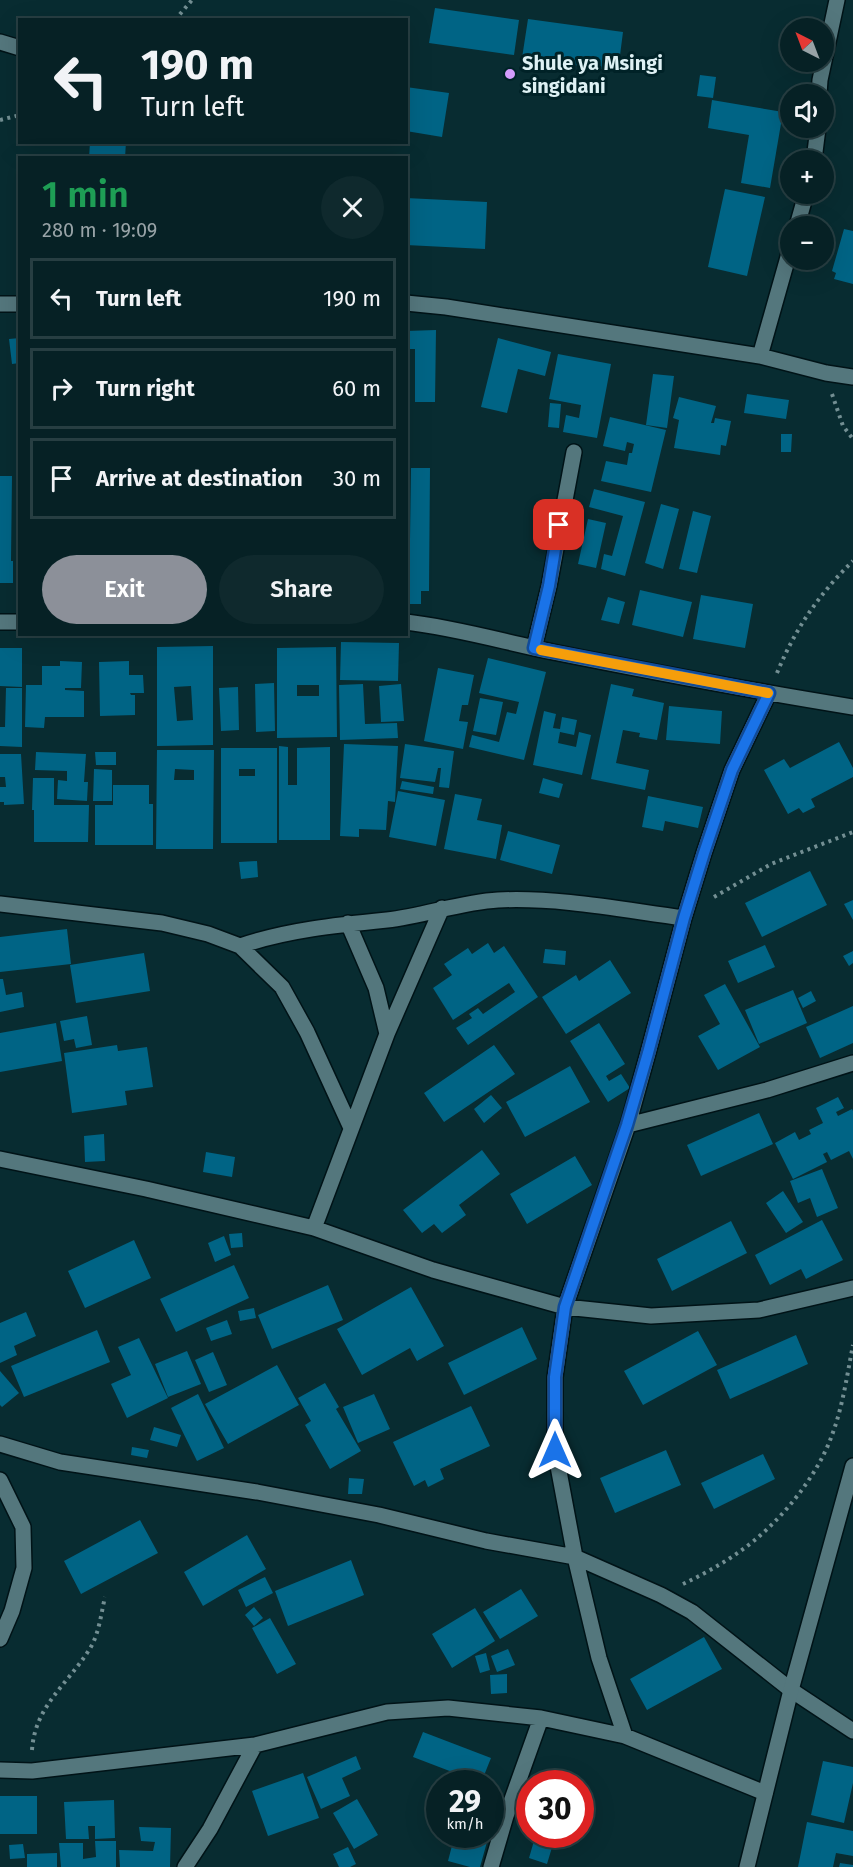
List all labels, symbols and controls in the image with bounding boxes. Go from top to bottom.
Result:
north arrow [780,18,834,72]
map controls [780,18,834,270]
text: 190 m [141,40,254,90]
icon: left [42,42,120,120]
place label: Shule ya Msingi singidani [522,51,663,98]
marker: Shule ya Msingi singidani [503,67,517,81]
button: sound [780,84,834,138]
text: Turn left [141,91,244,123]
button: + [780,150,834,204]
text: 1 min [42,173,129,217]
button: close [321,176,384,239]
button: − [780,216,834,270]
text: 280 m · 19:09 [42,218,157,242]
icon: left [45,282,78,315]
text: Turn left [96,285,181,312]
text: 190 m [323,285,381,312]
icon: right [45,372,78,405]
text: Turn right [96,375,195,402]
text: 60 m [332,375,381,402]
icon: arrive [45,462,78,495]
text: Arrive at destination [96,465,303,492]
text: 30 m [333,465,381,492]
pin [533,499,584,550]
icon: arrive [542,508,575,541]
button: Exit [42,555,207,624]
button: Share [219,555,384,624]
position arrow [523,1418,587,1482]
speed limit sign: 30 [516,1770,594,1848]
text: 29 [449,1784,481,1820]
text: km/h [446,1815,484,1833]

